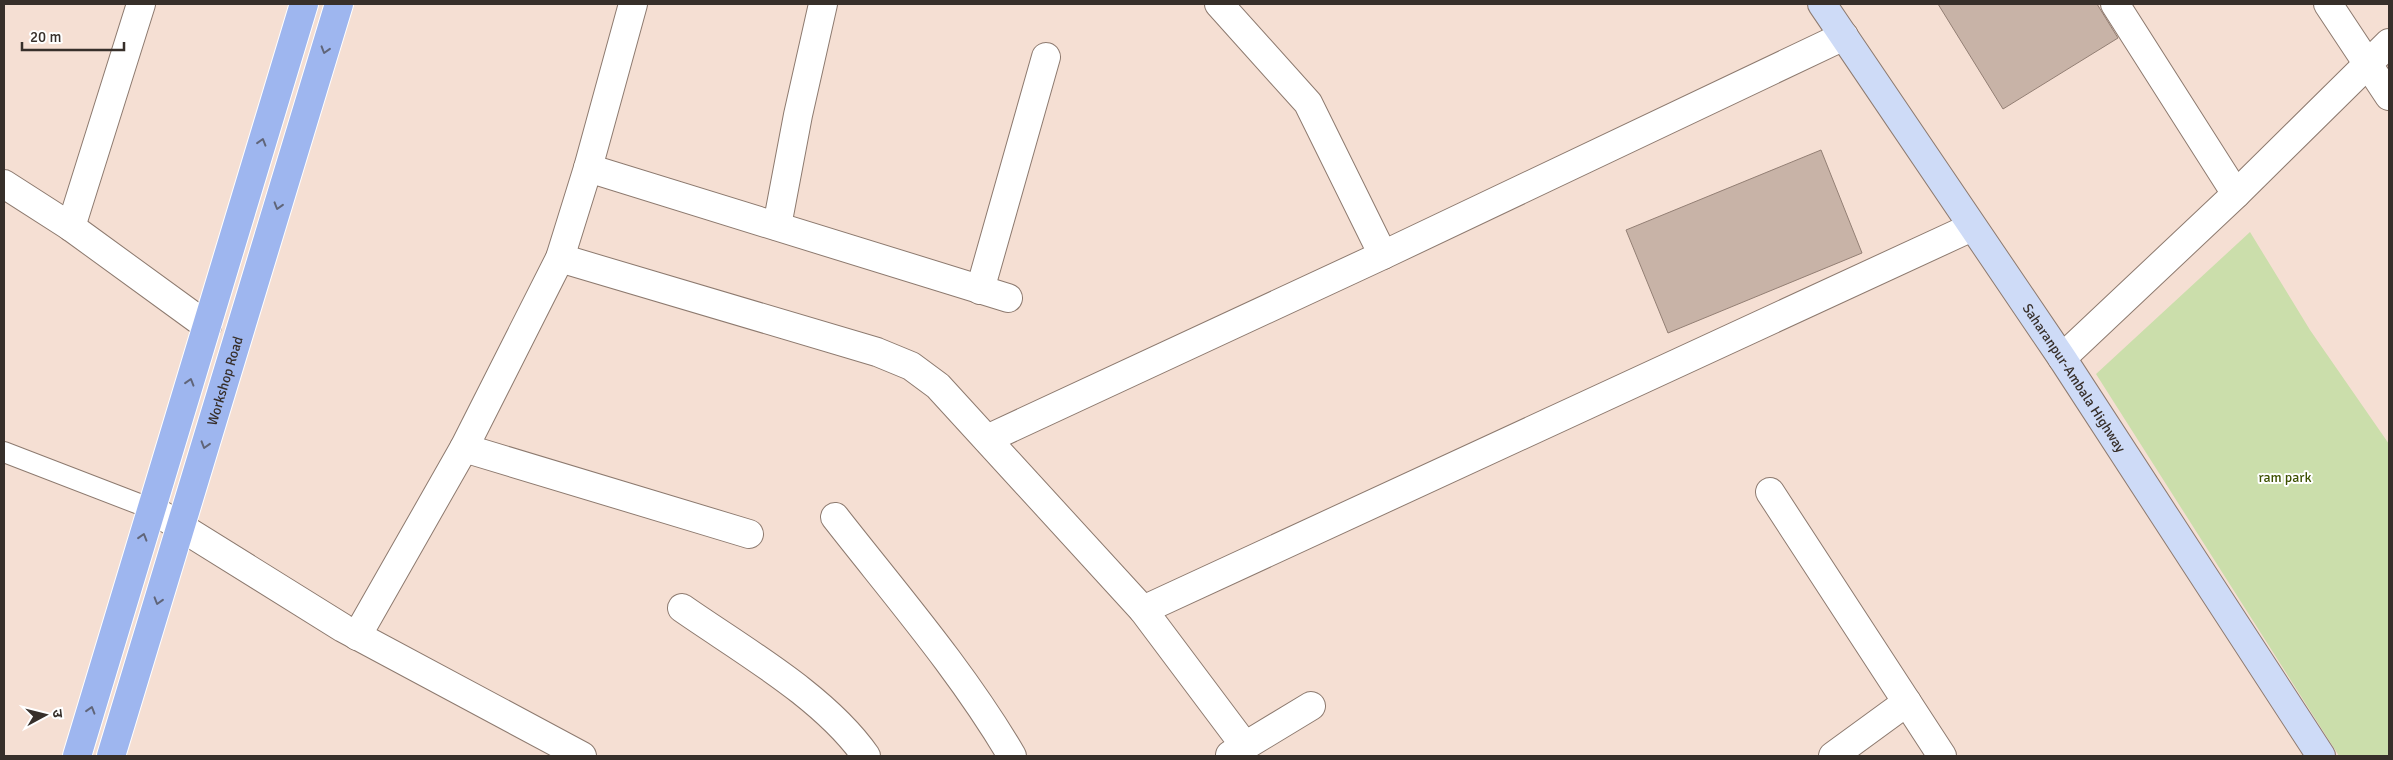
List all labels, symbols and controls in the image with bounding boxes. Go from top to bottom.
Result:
scale bar [22,20,125,52]
text: 20 m [30,28,61,46]
one-way arrow [321,46,331,54]
one-way arrow [256,139,266,147]
one-way arrow [274,201,284,210]
street label: Saharanpur-Ambala Highway [2019,300,2130,456]
street label: Workshop Road [203,334,246,428]
one-way arrow [184,378,194,386]
one-way arrow [201,440,211,449]
park label: ram park [2258,469,2312,486]
one-way arrow [137,534,147,542]
one-way arrow [153,596,163,604]
north arrow [20,690,70,740]
one-way arrow [85,706,95,714]
text: उ [48,708,66,719]

